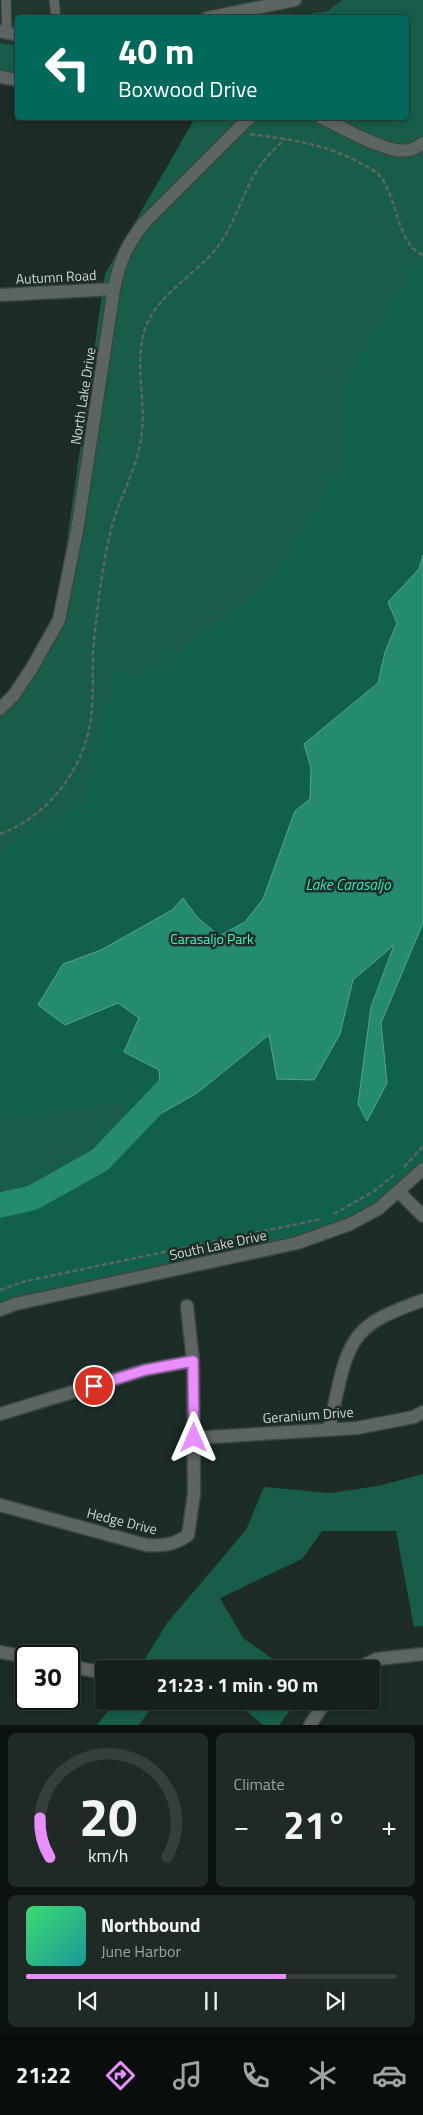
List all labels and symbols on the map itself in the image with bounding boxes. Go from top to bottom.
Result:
street label: Autumn Road [15,264,97,289]
street label: North Lake Drive [64,346,101,446]
water label: Lake Carasaljo [305,873,391,896]
park label: Carasaljo Park [170,928,254,949]
street label: South Lake Drive [167,1224,268,1265]
pin [73,1365,115,1407]
street label: Geranium Drive [262,1401,354,1428]
position arrow [167,1411,219,1463]
street label: Hedge Drive [85,1502,160,1539]
speed limit sign: 30 [15,1645,80,1710]

